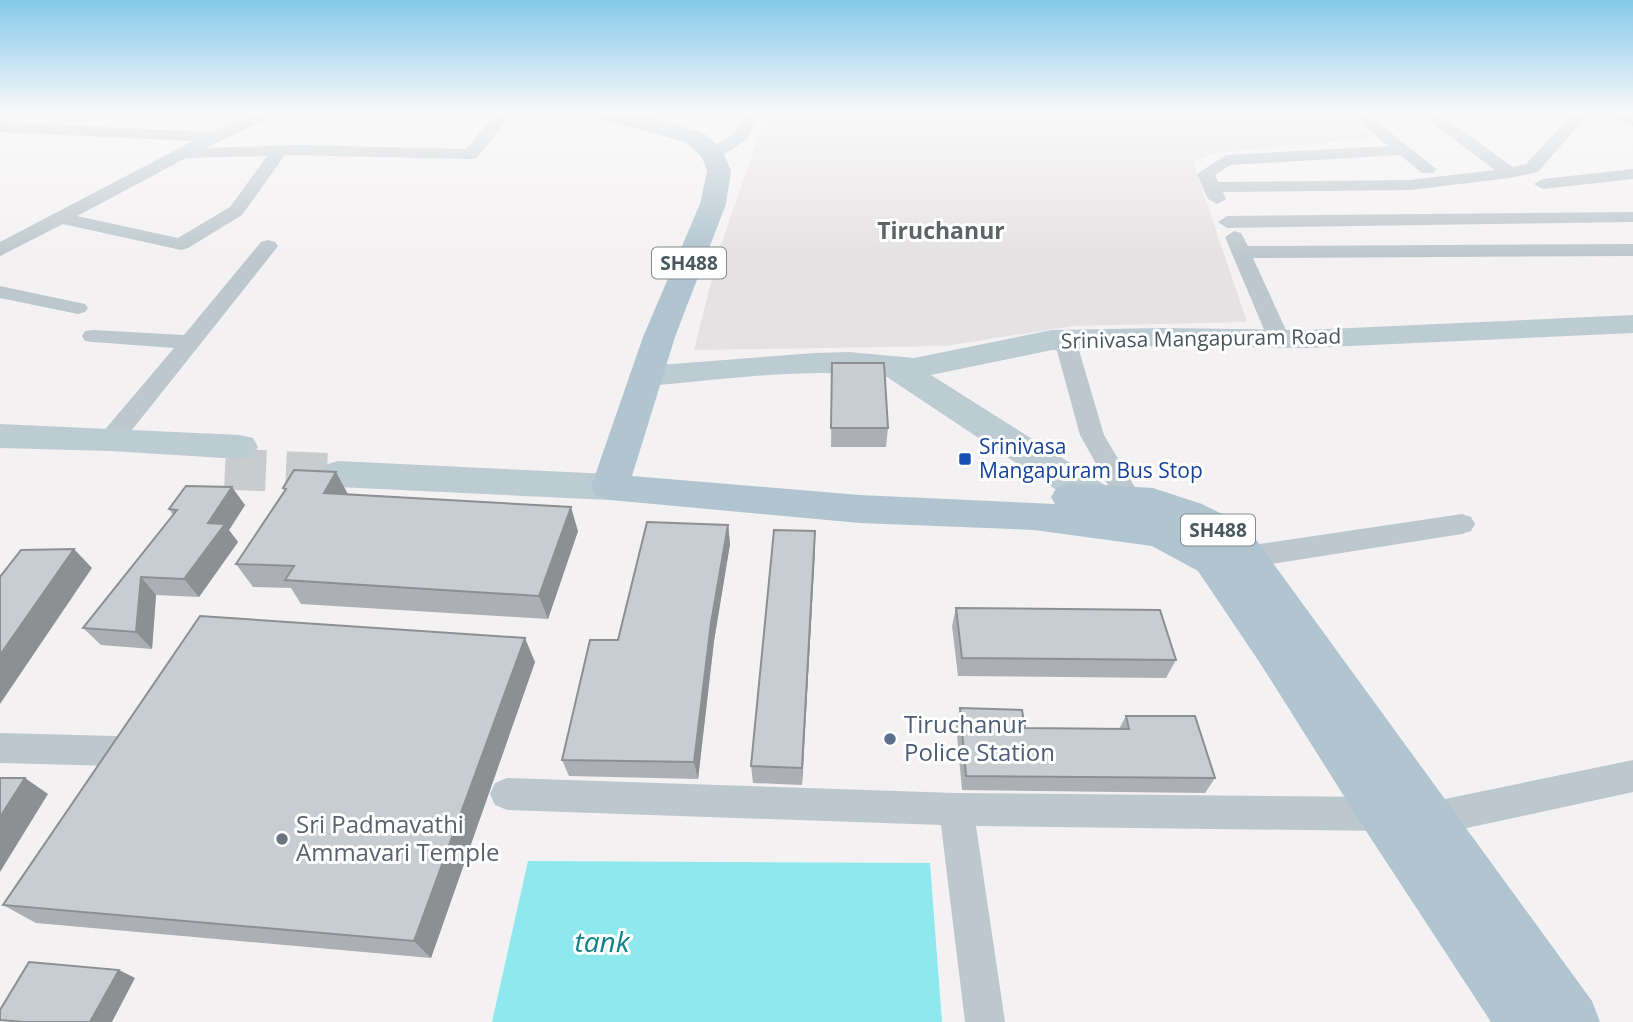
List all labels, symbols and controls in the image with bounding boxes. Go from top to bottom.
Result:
district label: Tiruchanur [877,214,1005,246]
road number: SH488 [652,247,726,278]
street label: Srinivasa Mangapuram Road [1061,322,1341,354]
place label: Srinivasa Mangapuram Bus Stop [979,432,1203,484]
marker: Srinivasa Mangapuram Bus Stop [957,451,973,467]
road number: SH488 [1181,514,1255,545]
place label: Tiruchanur Police Station [904,707,1055,768]
marker: Tiruchanur Police Station [882,731,898,747]
place label: Sri Padmavathi Ammavari Temple [296,807,500,868]
marker: Sri Padmavathi Ammavari Temple [274,831,290,847]
water label: tank [575,922,631,960]

